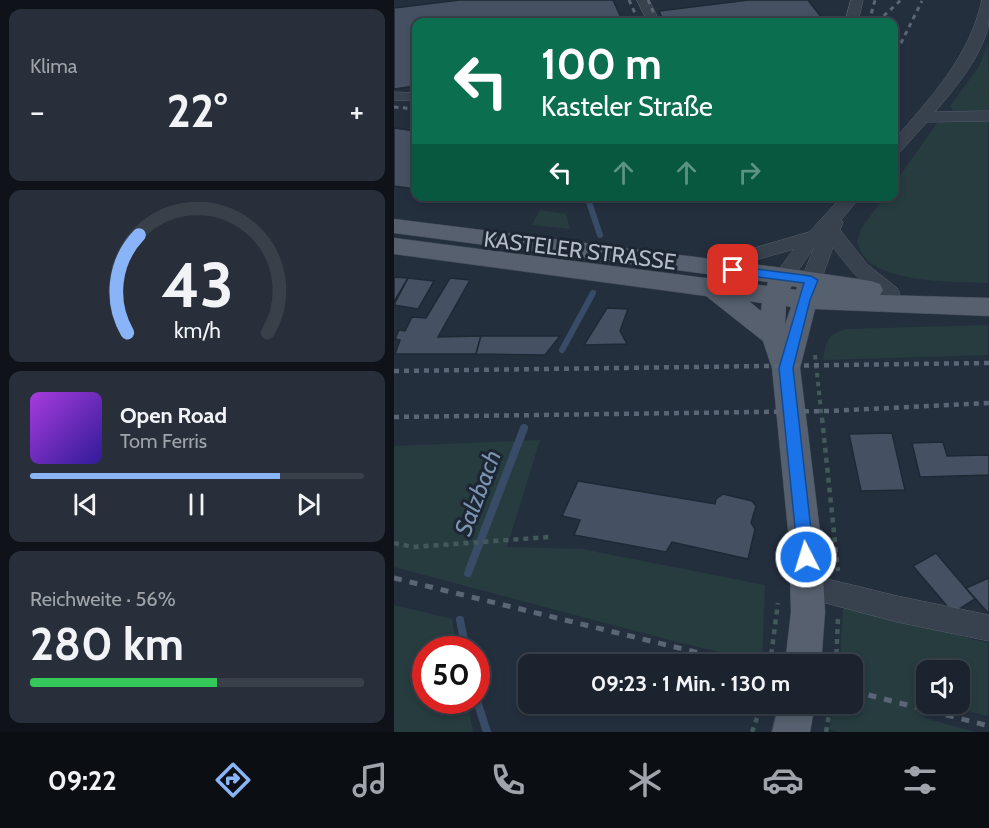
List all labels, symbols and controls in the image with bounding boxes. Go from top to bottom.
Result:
text: 100 m [541,38,662,90]
icon: left [442,42,520,120]
text: Klima [30,54,77,78]
text: 22° [167,84,227,138]
text: Kasteler Straße [541,90,713,123]
text: − [30,91,45,131]
text: + [349,91,364,131]
icon: left [544,156,577,189]
icon: ahead [607,156,640,189]
icon: ahead [670,156,703,189]
icon: right [733,156,766,189]
street label: KASTELER STRASSE [482,225,678,276]
pin [707,244,758,295]
text: 43 [161,247,233,323]
icon: arrive [716,253,749,286]
text: km/h [174,317,220,343]
text: Open Road [120,402,227,429]
text: Tom Ferris [120,429,207,453]
water label: Salzbach [448,446,507,540]
icon: previous [69,488,102,521]
icon: pause [180,488,213,521]
icon: next [292,488,325,521]
position arrow [774,525,838,589]
text: Reichweite · 56% [30,587,176,611]
text: 280 km [30,617,184,671]
speed limit sign: 50 [412,636,490,714]
map controls [916,660,970,714]
button: sound [916,660,970,714]
text: 09:23 · 1 Min. · 130 m [591,670,790,697]
icon: directions [212,759,254,801]
icon: music [349,759,391,801]
icon: phone [487,759,529,801]
icon: climate [624,759,666,801]
icon: car [762,759,804,801]
icon: filters [899,759,941,801]
text: 09:22 [48,764,117,797]

